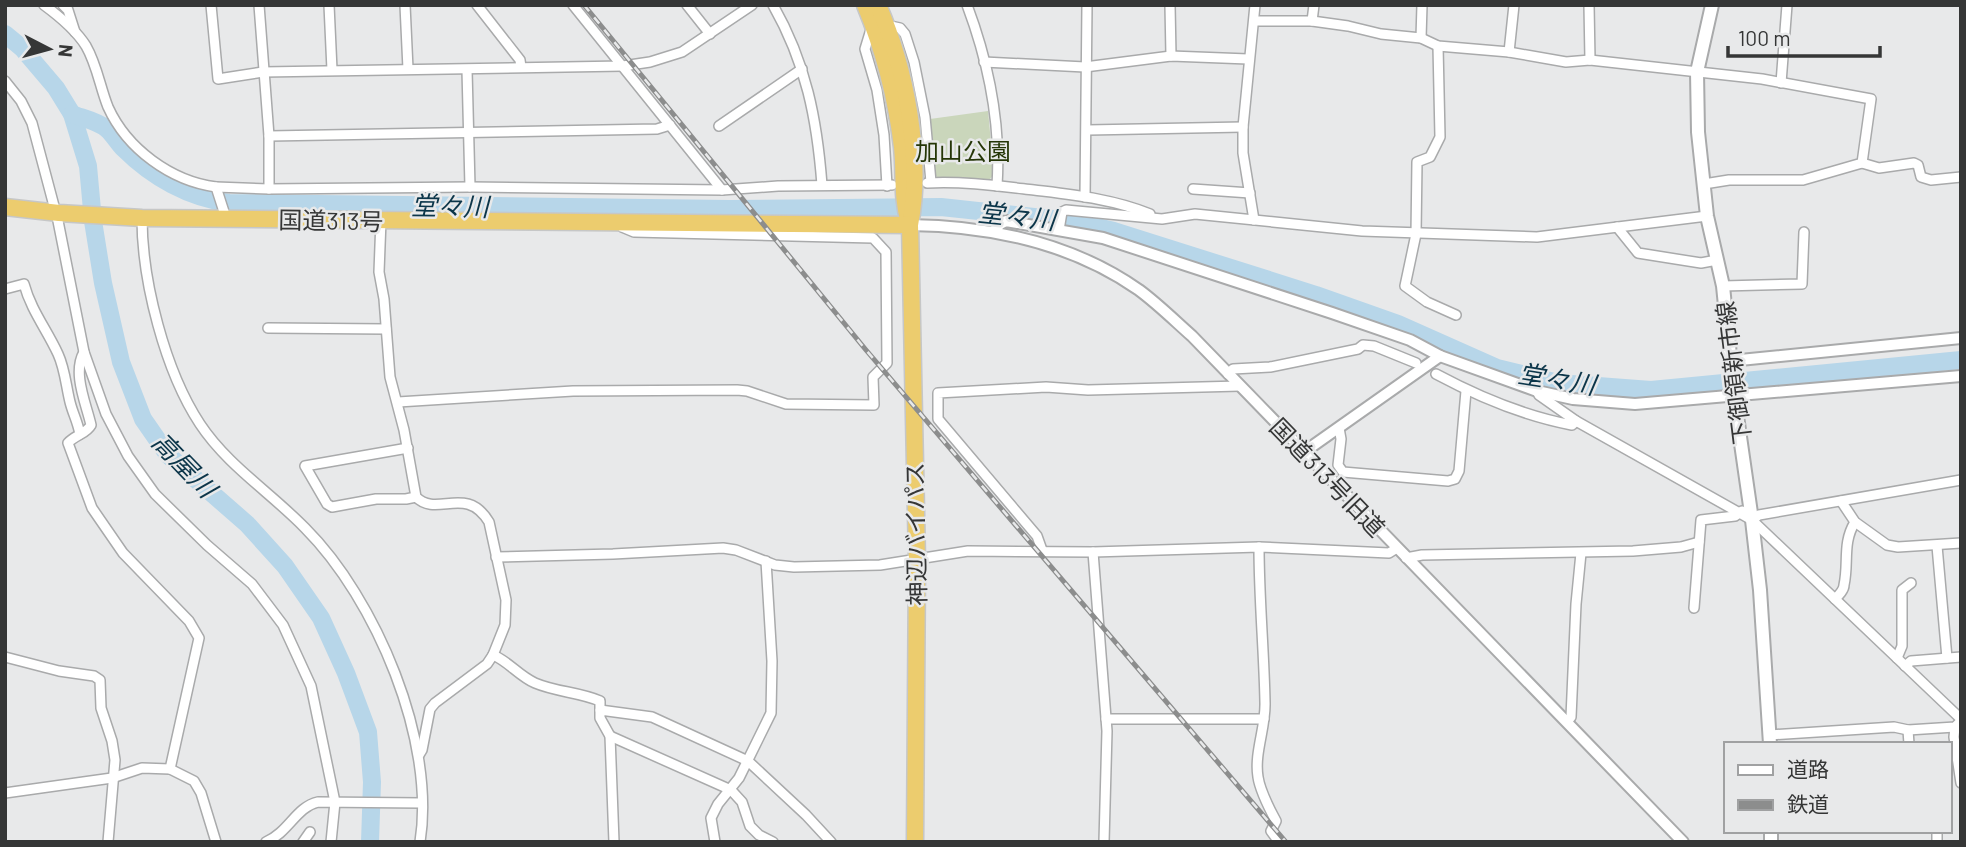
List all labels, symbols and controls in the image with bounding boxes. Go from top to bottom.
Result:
north arrow [14,14,84,84]
scale bar [1728,14,1880,58]
text: 100 m [1738,25,1791,50]
text: N [54,43,79,58]
park label: 加山公園 [915,136,1011,165]
water label: 堂々川 [411,189,492,221]
water label: 堂々川 [977,196,1060,235]
street label: 国道313号 [278,205,384,235]
street label: 下御領新市線 [1710,300,1756,446]
water label: 堂々川 [1516,357,1601,400]
street label: 国道313号旧道 [1264,412,1392,542]
water label: 高屋川 [147,425,225,505]
street label: 神辺バイパス [899,462,931,606]
legend [1724,742,1952,833]
text: 道路 [1787,756,1829,781]
text: 鉄道 [1787,791,1829,816]

